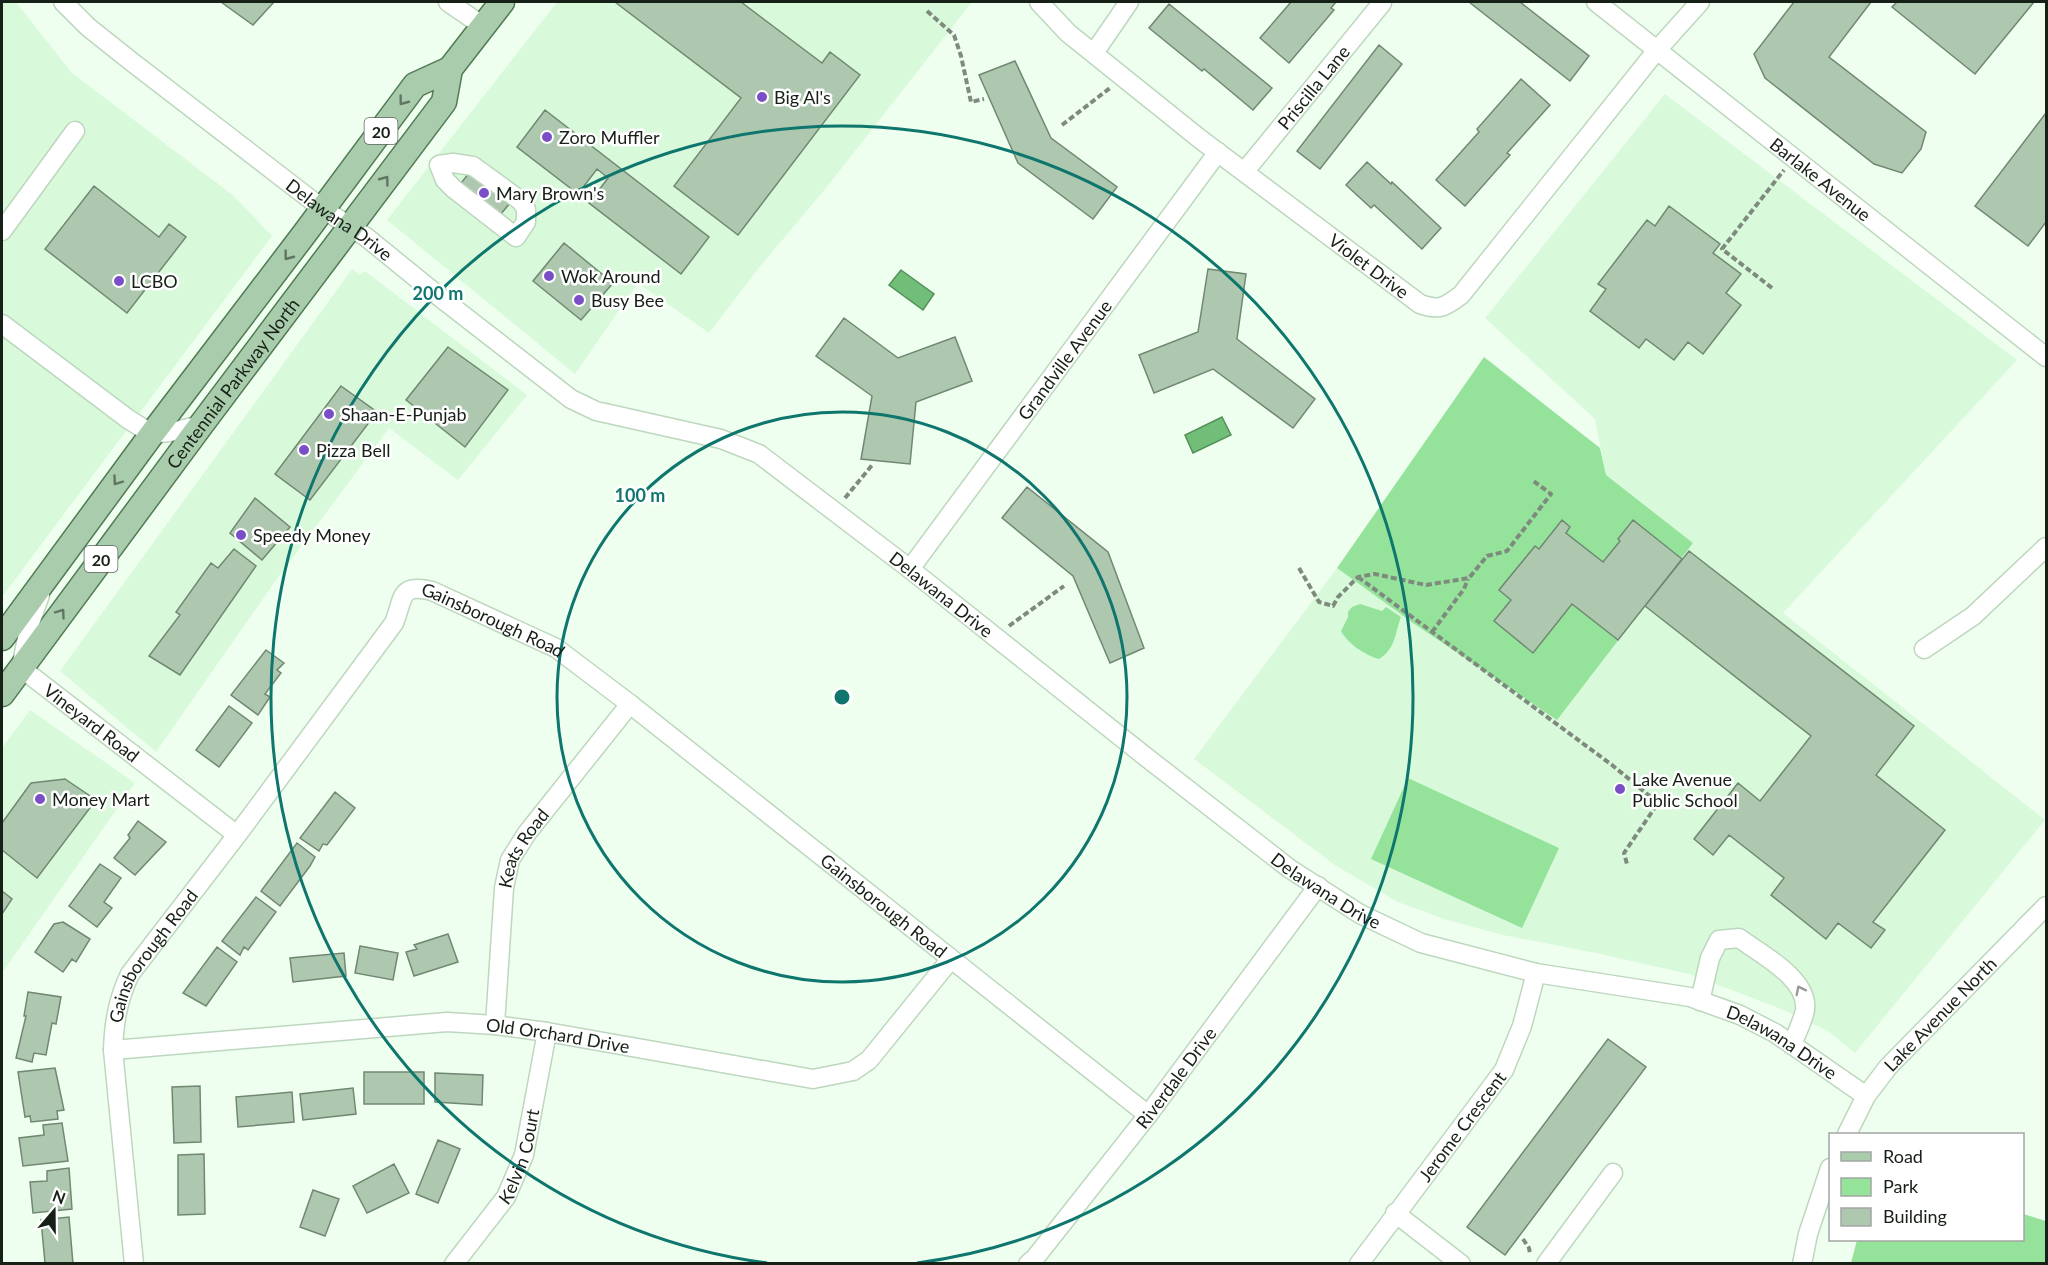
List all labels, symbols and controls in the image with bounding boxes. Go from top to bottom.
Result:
street label: Priscilla Lane [1272,41,1354,134]
place label: Big Al's [774,86,831,108]
marker: Big Al's [755,90,769,104]
one-way arrow [400,94,411,105]
road number: 20 [364,118,398,144]
place label: Zoro Muffler [559,126,660,148]
marker: Zoro Muffler [540,130,554,144]
street label: Barlake Avenue [1766,133,1875,226]
street label: Delawana Drive [282,174,397,265]
one-way arrow [377,175,388,186]
place label: Mary Brown's [496,182,605,204]
marker: Mary Brown's [477,186,491,200]
street label: Violet Drive [1325,229,1413,303]
one-way arrow [285,249,296,260]
place label: Wok Around [561,265,661,287]
marker: Wok Around [542,269,556,283]
place label: LCBO [131,270,178,292]
marker: LCBO [112,274,126,288]
text: 200 m [413,282,463,304]
place label: Busy Bee [591,289,664,311]
marker: Busy Bee [572,293,586,307]
street label: Centennial Parkway North [162,294,304,473]
street label: Grandville Avenue [1013,295,1116,424]
place label: Shaan-E-Punjab [341,403,467,425]
marker: Shaan-E-Punjab [322,407,336,421]
place label: Pizza Bell [316,439,390,461]
marker: Pizza Bell [297,443,311,457]
one-way arrow [114,474,125,485]
text: 100 m [615,484,665,506]
place label: Speedy Money [253,524,371,546]
marker: Speedy Money [234,528,248,542]
road number: 20 [84,546,118,572]
street label: Delawana Drive [885,547,998,642]
street label: Gainsborough Road [420,578,569,662]
one-way arrow [54,608,65,619]
street label: Vineyard Road [40,679,144,766]
centre of rings [832,687,852,707]
place label: Lake Avenue Public School [1632,768,1738,811]
marker: Lake Avenue Public School [1613,782,1627,796]
place label: Money Mart [52,788,150,810]
marker: Money Mart [33,792,47,806]
street label: Keats Road [493,804,553,890]
street label: Delawana Drive [1267,848,1384,933]
street label: Gainsborough Road [816,849,951,962]
street label: Gainsborough Road [104,885,202,1025]
street label: Lake Avenue North [1879,952,2001,1076]
one-way arrow [1795,985,1807,996]
street label: Delawana Drive [1724,1000,1841,1084]
street label: Old Orchard Drive [486,1013,631,1057]
street label: Riverdale Drive [1131,1023,1221,1133]
street label: Jerome Crescent [1414,1066,1511,1186]
street label: Kelvin Court [494,1107,543,1209]
legend [1829,1133,2024,1241]
text: Road [1883,1145,1923,1167]
text: Park [1883,1175,1919,1197]
north arrow [24,1181,84,1241]
text: N [50,1185,68,1207]
text: Building [1883,1205,1947,1227]

